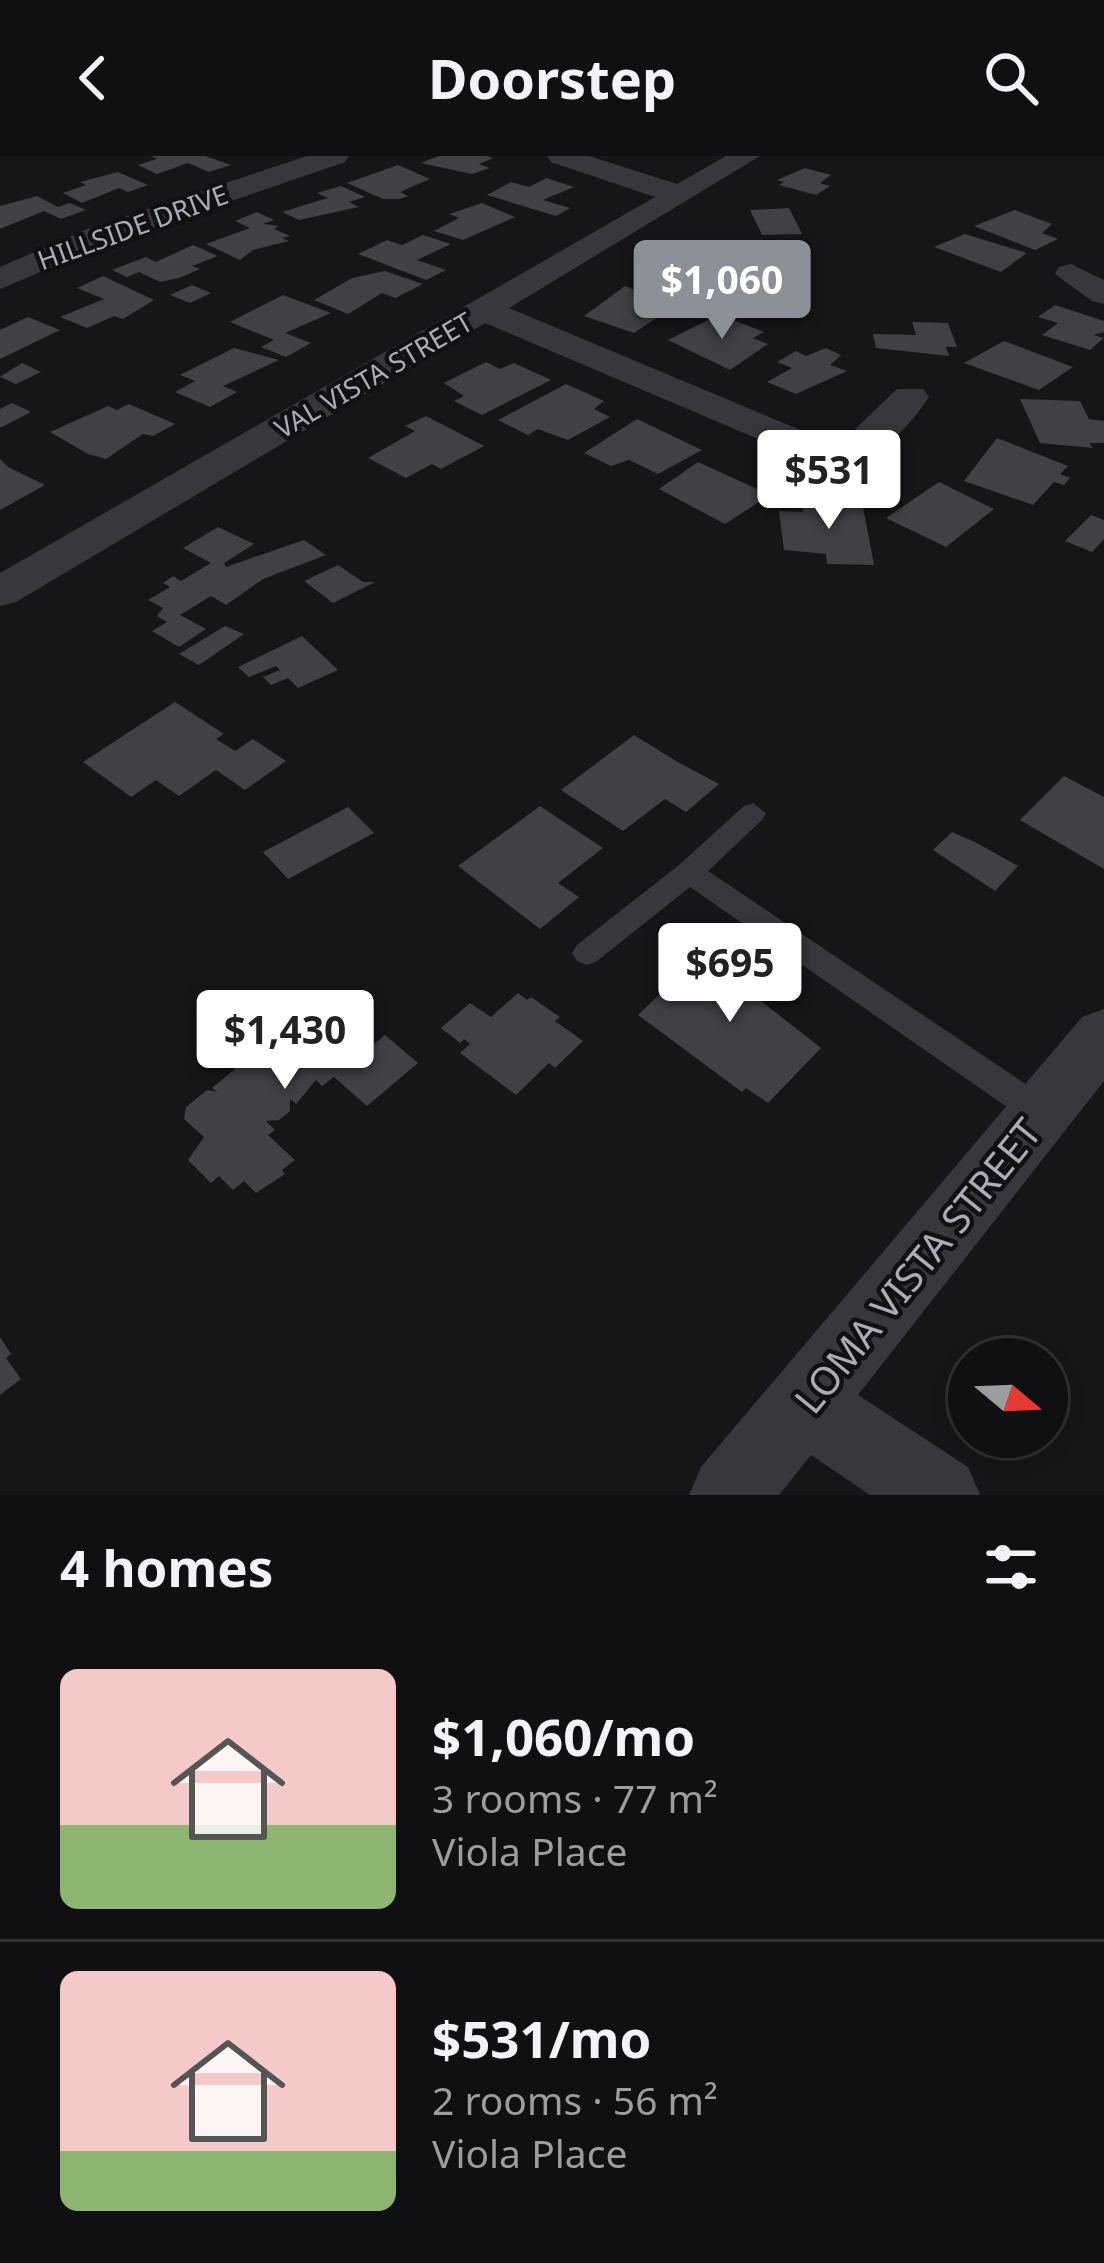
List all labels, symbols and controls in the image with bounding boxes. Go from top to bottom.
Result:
text: Doorstep [428,41,676,115]
icon: back [60,45,126,111]
icon: search [978,45,1044,111]
street label: HILLSIDE DRIVE [32,175,233,278]
pin: $1,060 [624,240,820,342]
text: $1,060 [661,252,783,305]
street label: VAL VISTA STREET [268,303,479,446]
pin: $531 [758,430,900,532]
text: $531 [784,442,874,495]
pin: $695 [659,923,801,1025]
text: $695 [685,935,775,988]
pin: $1,430 [187,990,383,1092]
text: $1,430 [224,1002,346,1055]
street label: LOMA VISTA STREET [781,1106,1052,1424]
north arrow [948,1338,1068,1458]
map controls [948,1338,1068,1458]
text: 4 homes [60,1532,273,1602]
icon: filters [978,1534,1044,1600]
text: $1,060/mo [432,1701,695,1771]
icon: home [156,1717,300,1861]
text: 3 rooms · 77 m² [432,1771,718,1824]
text: Viola Place [432,1824,627,1877]
text: $531/mo [432,2003,651,2073]
icon: home [156,2019,300,2163]
text: 2 rooms · 56 m² [432,2073,718,2126]
text: Viola Place [432,2126,627,2179]

